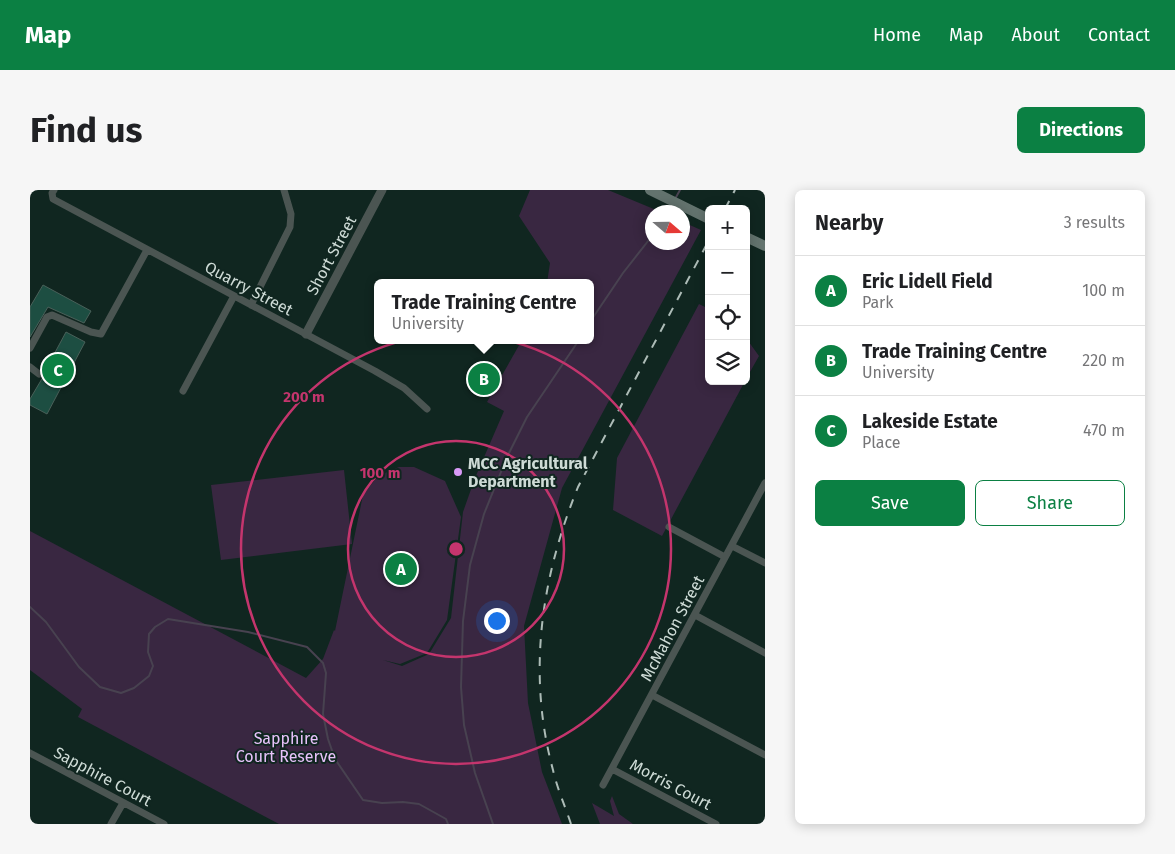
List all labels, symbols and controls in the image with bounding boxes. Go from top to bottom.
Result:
text: Map [25,21,71,49]
text: Home [873,24,921,46]
text: Map [949,24,983,46]
text: About [1011,24,1060,46]
text: Contact [1088,24,1150,46]
button: Directions [1017,107,1145,153]
text: Find us [30,109,142,151]
north arrow [645,205,690,250]
map controls [705,205,750,385]
button: + [705,205,750,250]
text: Nearby [815,210,883,236]
street label: Short Street [303,212,360,298]
text: 3 results [1064,213,1125,232]
button: − [705,250,750,295]
street label: Quarry Street [202,257,296,320]
text: Eric Lidell Field [862,270,993,293]
popup [374,279,594,344]
text: A [826,281,836,300]
text: 100 m [1082,281,1125,300]
text: Trade Training Centre [392,291,577,314]
text: Park [862,293,894,312]
button: locate [705,295,750,340]
text: University [392,314,464,333]
button: layers [705,340,750,385]
text: Trade Training Centre [862,340,1047,363]
pin: C [42,351,74,389]
text: B [826,351,836,370]
text: 220 m [1082,351,1125,370]
pin: B [468,360,500,398]
text: University [862,363,935,382]
text: 200 m [283,388,325,406]
text: Lakeside Estate [862,410,998,433]
text: C [826,421,836,440]
text: 470 m [1083,421,1125,440]
text: Place [862,433,901,452]
place label: MCC Agricultural Department [468,454,588,491]
text: 100 m [360,464,400,482]
marker: MCC Agricultural Department [452,466,464,478]
button: Save [815,480,965,526]
button: Share [975,480,1125,526]
centre of rings [447,540,465,558]
pin: A [385,550,417,588]
street label: McMahon Street [637,572,708,684]
your location [484,608,510,634]
park label: Sapphire Court Reserve [236,729,336,766]
street label: Sapphire Court [51,743,155,810]
street label: Morris Court [627,755,715,814]

